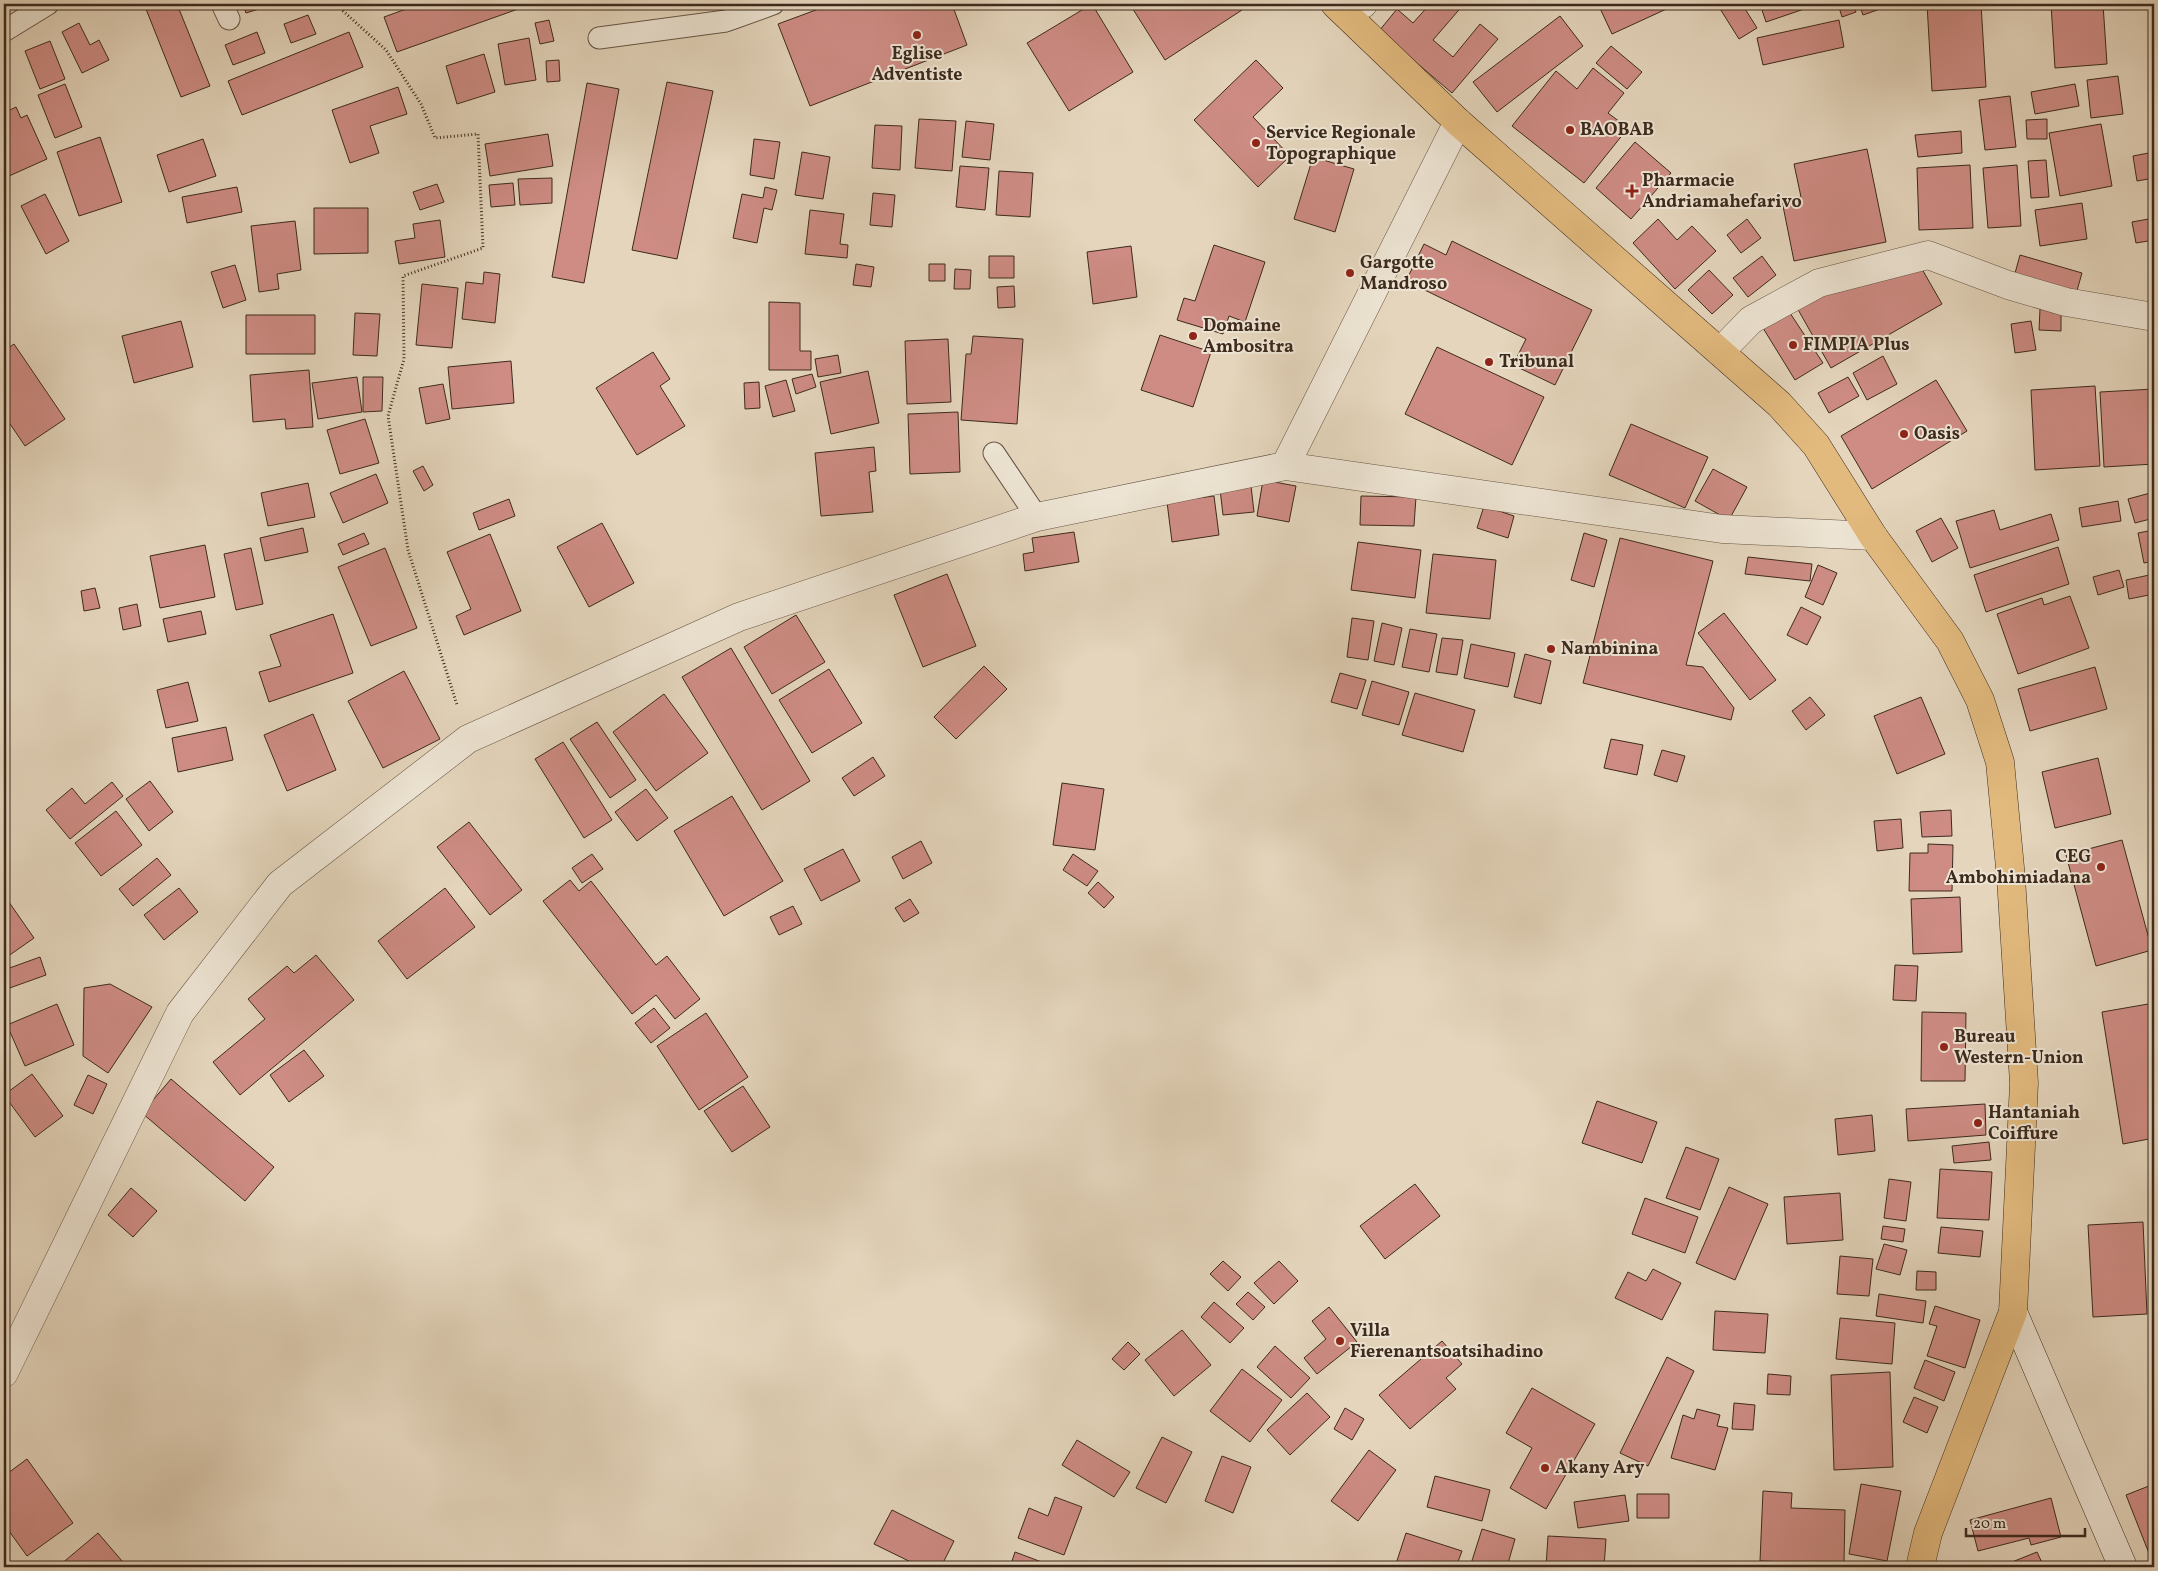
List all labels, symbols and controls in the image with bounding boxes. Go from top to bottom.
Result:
marker: Eglise Adventiste [911,29,923,41]
place label: Eglise Adventiste [871,42,963,88]
place label: BAOBAB [1580,118,1654,143]
place label: Service Regionale Topographique [1266,121,1416,167]
marker: BAOBAB [1564,124,1576,136]
marker: Service Regionale Topographique [1250,137,1262,149]
place label: Pharmacie Andriamahefarivo [1642,169,1802,215]
marker: Pharmacie Andriamahefarivo [1626,185,1638,197]
place label: Gargotte Mandroso [1360,251,1447,297]
marker: Gargotte Mandroso [1344,267,1356,279]
place label: Domaine Ambositra [1203,314,1294,360]
marker: Domaine Ambositra [1187,330,1199,342]
place label: FIMPIA Plus [1803,333,1910,358]
marker: FIMPIA Plus [1787,339,1799,351]
place label: Tribunal [1499,350,1574,375]
marker: Tribunal [1483,356,1495,368]
place label: Oasis [1914,422,1960,447]
marker: Oasis [1898,428,1910,440]
place label: Nambinina [1561,637,1658,662]
marker: Nambinina [1545,643,1557,655]
place label: CEG Ambohimiadana [1946,845,2091,891]
marker: CEG Ambohimiadana [2095,861,2107,873]
place label: Bureau Western-Union [1954,1025,2084,1071]
marker: Bureau Western-Union [1938,1041,1950,1053]
place label: Hantaniah Coiffure [1988,1101,2080,1147]
marker: Hantaniah Coiffure [1972,1117,1984,1129]
place label: Villa Fierenantsoatsihadino [1350,1319,1543,1365]
marker: Villa Fierenantsoatsihadino [1334,1335,1346,1347]
place label: Akany Ary [1555,1456,1644,1481]
marker: Akany Ary [1539,1462,1551,1474]
scale bar [1966,1506,2084,1538]
text: 20 m [1973,1514,2006,1535]

